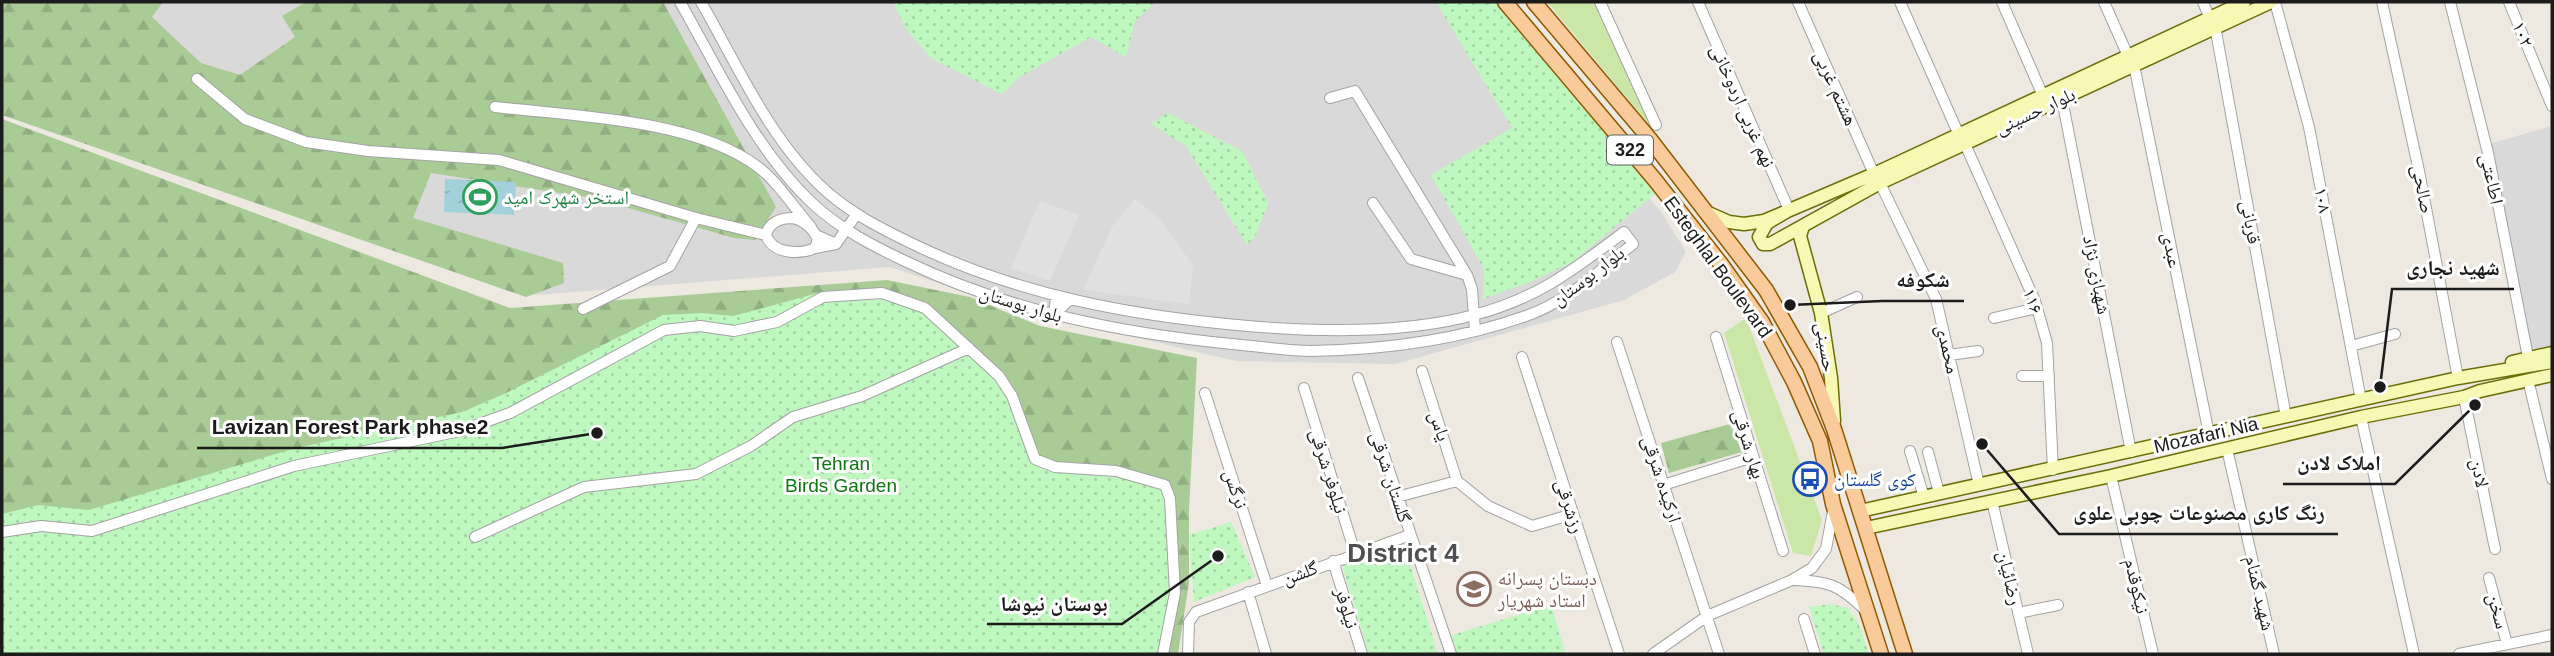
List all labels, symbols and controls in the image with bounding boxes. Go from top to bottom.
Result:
street label: ۱۰۲ [2508,18,2538,50]
street label: نهم غربی اردوخانی [1705,41,1780,172]
street label: هشتم غربی [1808,47,1862,130]
street label: بلوار حسینی [1992,83,2079,140]
road number: 322 [1607,135,1653,164]
street label: اطاعتی [2475,152,2508,207]
street label: صالحی [2407,163,2438,215]
sports icon: استخر شهرک امید [461,178,499,216]
street label: ۱۰۸ [2310,185,2336,215]
place label: استخر شهرک امید [504,187,629,209]
street label: Esteghlal Boulevard [1660,192,1776,342]
street label: قربانی [2236,199,2265,246]
street label: عبدی [2157,230,2186,270]
street label: شهبازی نژاد [2078,234,2115,316]
street label: بلوار بوستان [1548,242,1629,311]
callout: شهید نجاری [2392,247,2514,289]
text: شهید نجاری [2406,256,2500,280]
callout: شکوفه [1882,259,1964,301]
text: شکوفه [1896,268,1950,292]
street label: بلوار بوستان [977,281,1065,327]
street label: ۱۱۶ [2019,285,2047,317]
street label: حسینی [1811,321,1840,374]
street label: محمدی [1931,322,1964,376]
callout: Lavizan Forest Park phase2 [197,406,502,448]
street label: بهار شرقی [1728,407,1769,481]
street label: یاس [1424,408,1455,444]
street label: Mozafari Nia [2152,413,2261,457]
text: Lavizan Forest Park phase2 [212,415,488,438]
street label: نیلوفر شرقی [1305,426,1352,516]
street label: گلستان شرقی [1365,429,1416,526]
street label: ارکیده شرقی [1637,433,1686,525]
callout: املاک لادن [2283,442,2395,484]
text: املاک لادن [2297,451,2381,475]
park label: Tehran Birds Garden [785,453,897,496]
street label: لادن [2466,457,2493,489]
bus stop icon: کوی گلستان [1791,460,1829,498]
street label: نرگس [1219,467,1252,512]
place label: کوی گلستان [1834,469,1916,491]
street label: رزشرقی [1550,476,1589,536]
callout: رنگ کاری مصنوعات چوبی علوی [2059,492,2338,534]
text: رنگ کاری مصنوعات چوبی علوی [2073,501,2325,526]
district label: District 4 [1347,538,1459,568]
street label: رضائیان [1993,549,2026,607]
street label: شهید گمنام [2238,553,2279,633]
street label: نیکوقدم [2118,556,2154,616]
street label: گلشن [1279,557,1321,590]
place label: دبستان پسرانه استاد شهريار [1497,568,1597,612]
school or university icon: دبستان پسرانه استاد شهريار [1455,570,1493,608]
callout: بوستان نیوشا [987,582,1122,624]
street label: نیلوفر [1330,584,1363,631]
street label: سخن [2482,591,2513,631]
text: بوستان نیوشا [1000,592,1108,616]

